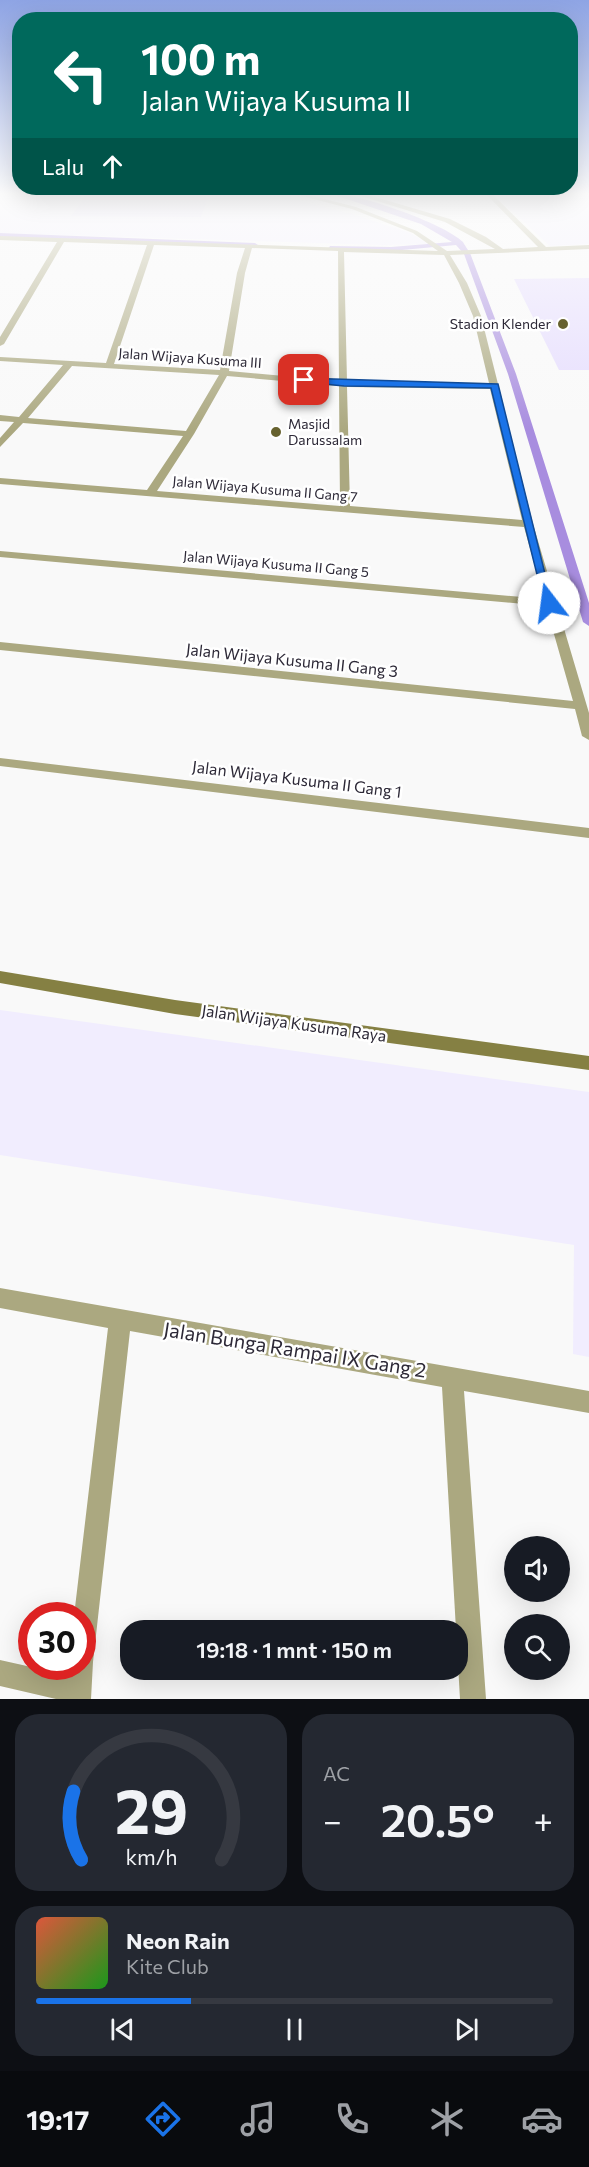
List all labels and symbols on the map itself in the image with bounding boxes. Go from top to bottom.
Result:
place label: Stadion Klender [450,315,551,332]
marker: Stadion Klender [556,317,570,331]
street label: Jalan Wijaya Kusuma III [118,344,262,371]
pin [278,354,329,405]
place label: Masjid Darussalam [288,415,362,448]
marker: Masjid Darussalam [269,425,283,439]
street label: Jalan Wijaya Kusuma II Gang 7 [172,472,358,505]
street label: Jalan Wijaya Kusuma II Gang 5 [182,547,370,580]
position arrow [517,571,581,635]
street label: Jalan Wijaya Kusuma II Gang 3 [185,639,399,680]
street label: Jalan Wijaya Kusuma II Gang 1 [191,756,403,801]
street label: Jalan Wijaya Kusuma Raya [200,1000,388,1045]
street label: Jalan Bunga Rampai IX Gang 2 [162,1316,428,1382]
speed limit sign: 30 [18,1602,96,1680]

